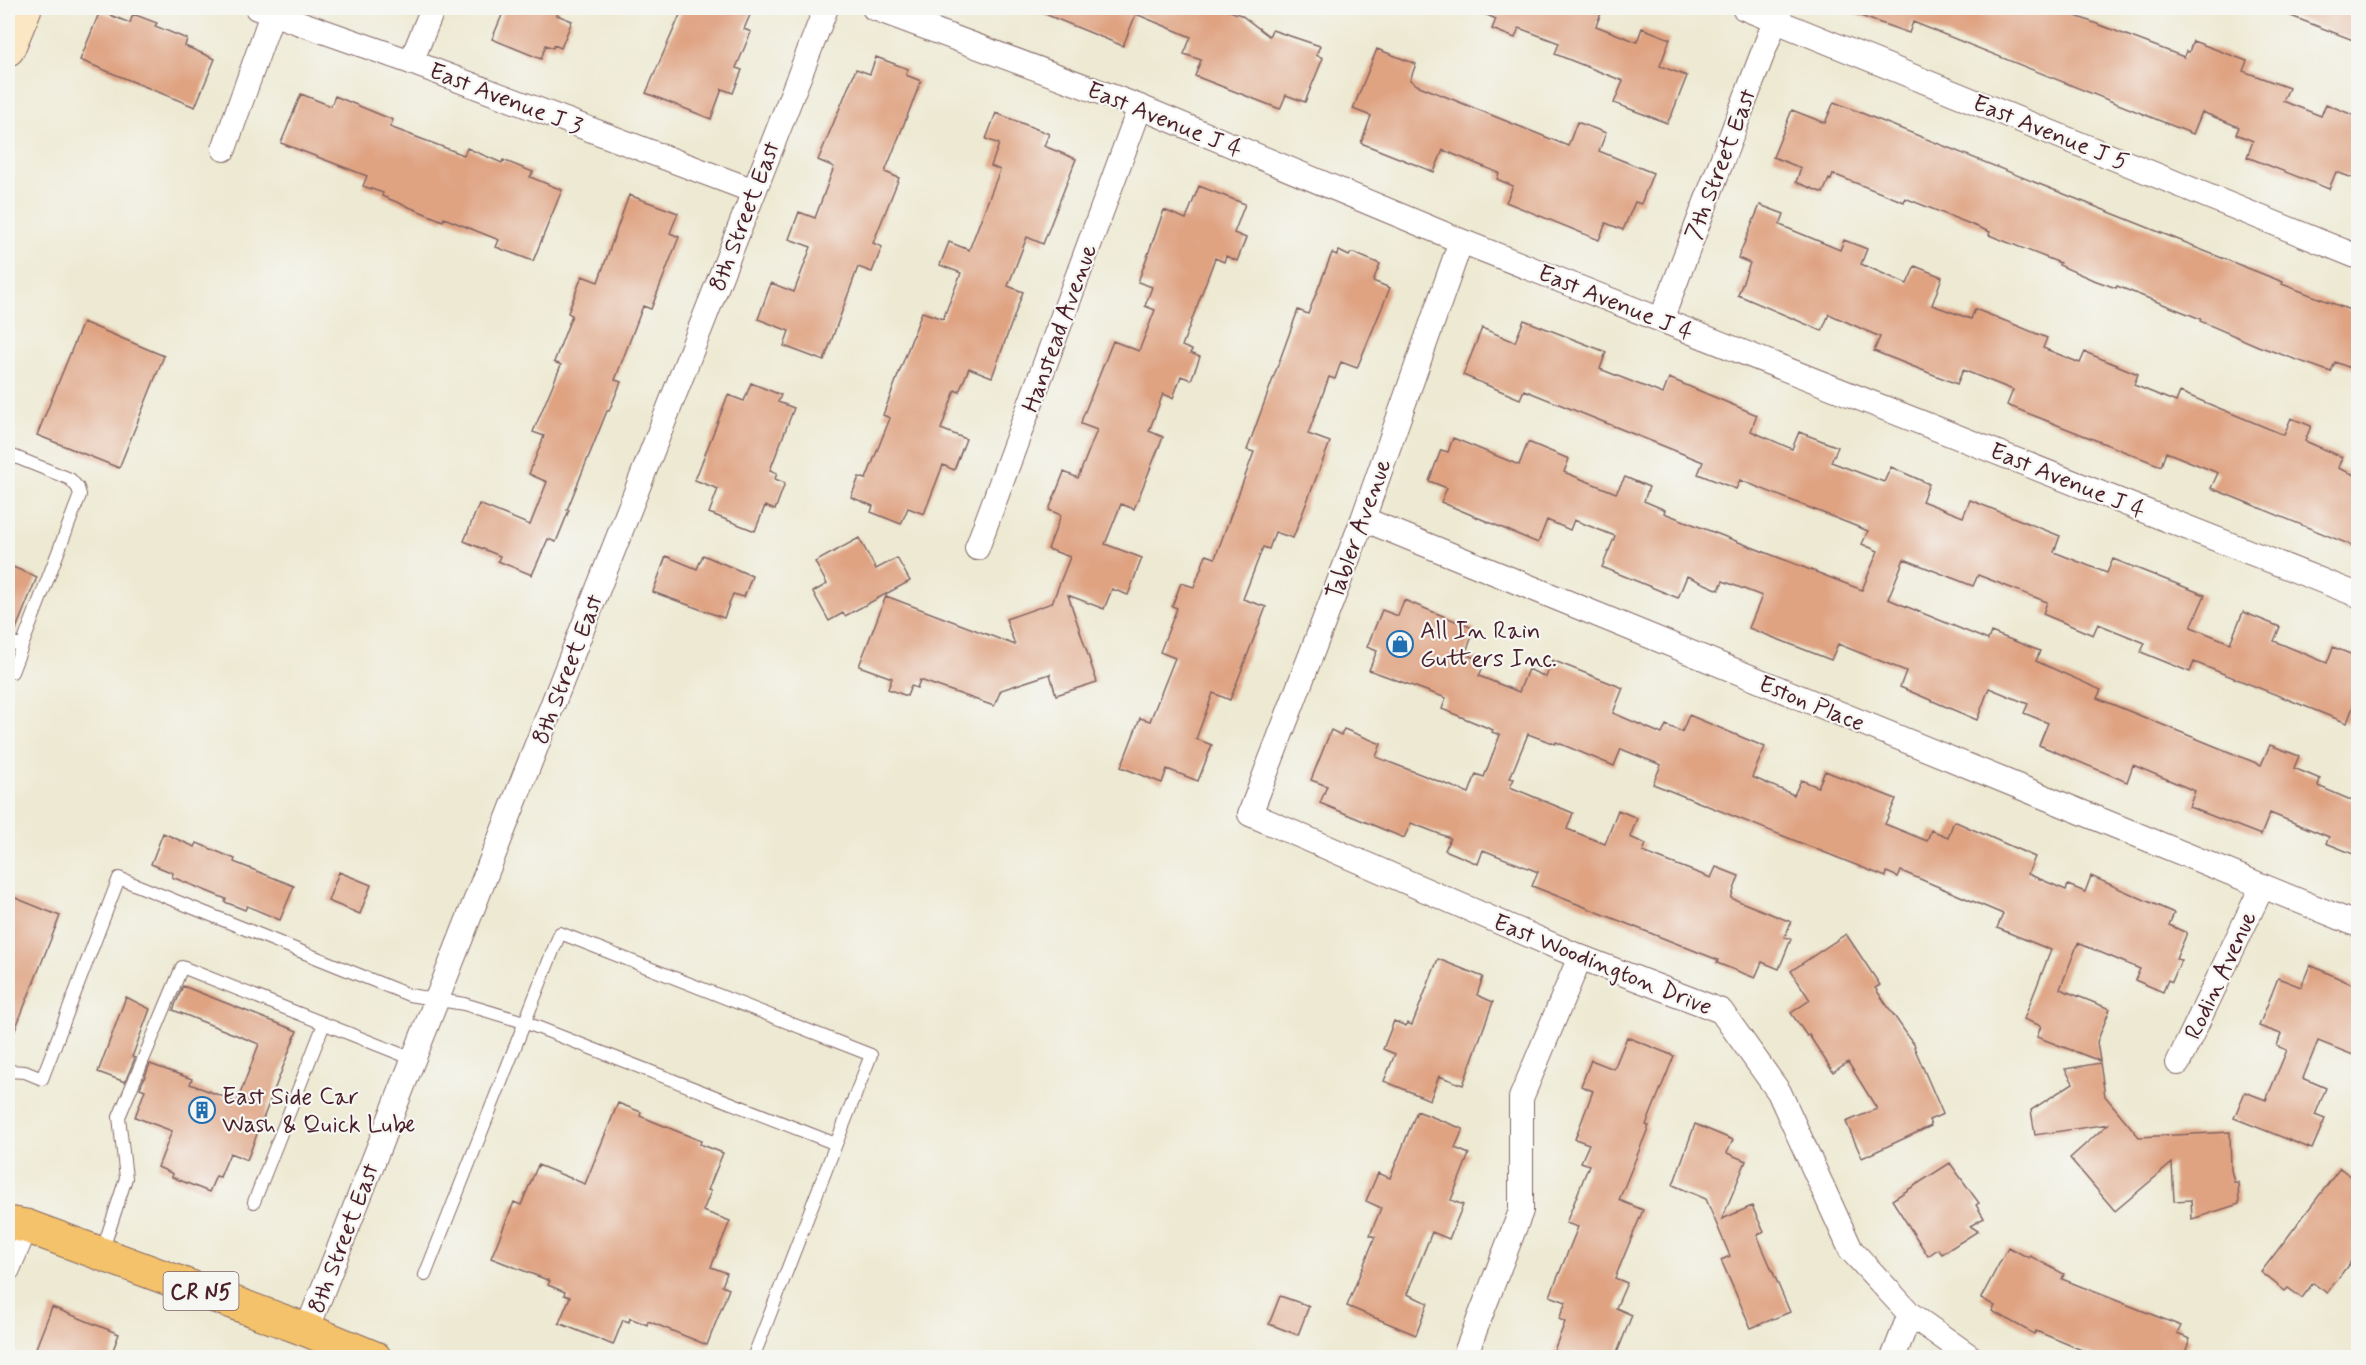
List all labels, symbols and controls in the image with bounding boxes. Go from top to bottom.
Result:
street label: East Avenue J 3 [424,56,587,143]
street label: East Avenue J 4 [1082,75,1247,166]
street label: 7th Street East [1678,84,1765,244]
street label: East Avenue J 5 [1968,88,2133,179]
street label: 8th Street East [703,137,788,296]
street label: Hanstead Avenue [1016,240,1105,417]
street label: East Avenue J 4 [1533,258,1698,349]
street label: East Avenue J 4 [1985,436,2150,527]
street label: Tabler Avenue [1320,455,1399,604]
street label: 8th Street East [526,590,611,749]
place label: All In Rain Gutters Inc. [1420,616,1557,675]
shop icon: All In Rain Gutters Inc. [1385,629,1415,659]
street label: Eston Place [1754,669,1869,740]
street label: Rodin Avenue [2178,906,2265,1045]
street label: East Woodington Drive [1488,907,1716,1023]
place label: East Side Car Wash & Quick Lube [222,1082,415,1141]
building icon: East Side Car Wash & Quick Lube [187,1095,217,1125]
street label: 8th Street East [302,1159,387,1318]
road number: CR N5 [164,1272,238,1310]

